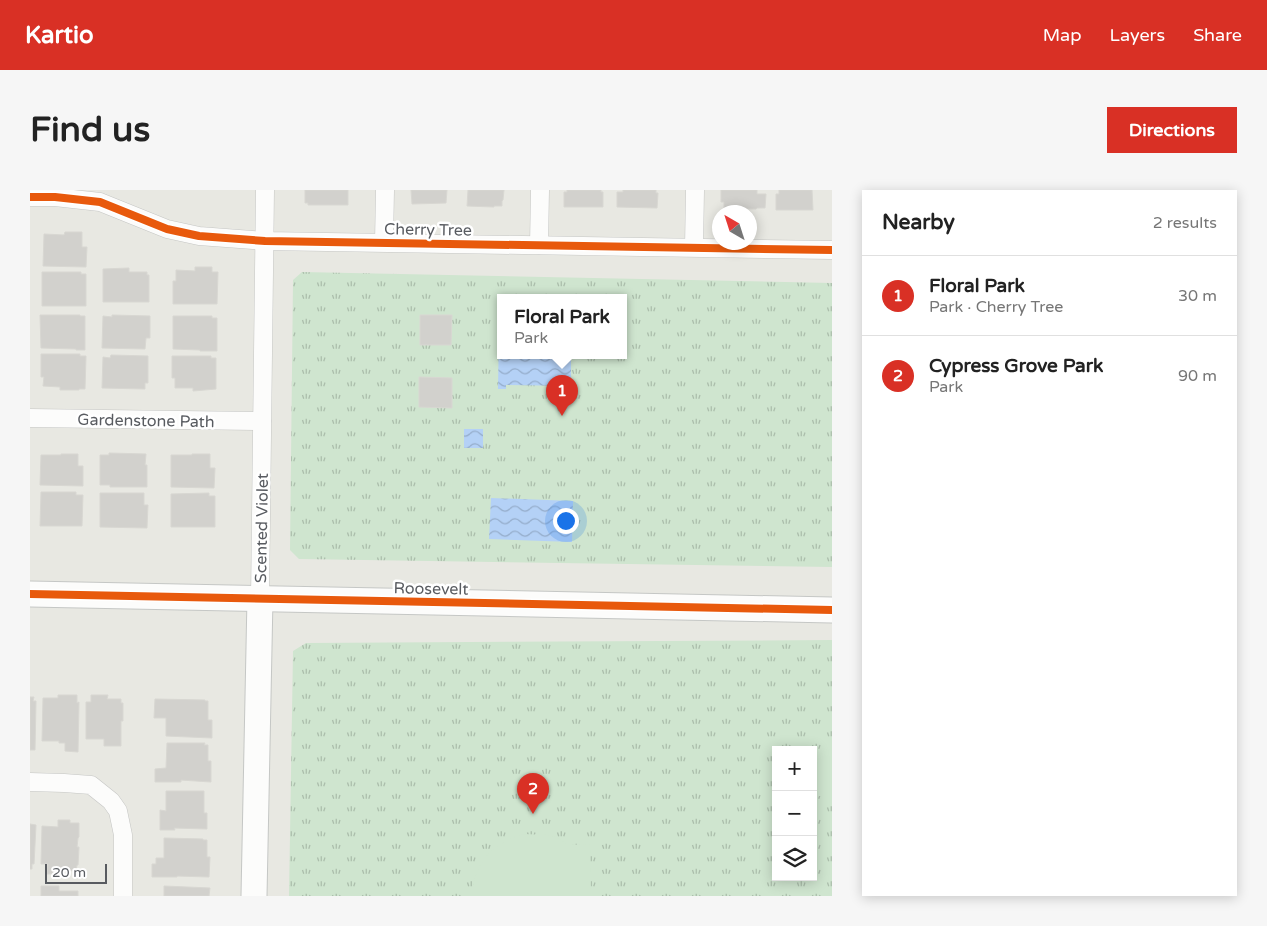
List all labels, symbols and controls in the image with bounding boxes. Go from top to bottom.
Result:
text: Kartio [25,21,94,50]
text: Map [1043,24,1082,46]
text: Layers [1110,24,1165,46]
text: Share [1193,24,1242,46]
button: Directions [1107,107,1237,153]
text: Find us [30,109,150,151]
north arrow [712,205,757,250]
text: Nearby [882,210,955,235]
text: 2 results [1153,213,1217,233]
street label: Cherry Tree [384,219,472,241]
text: Floral Park [929,275,1025,297]
text: 1 [893,286,903,306]
text: 30 m [1178,286,1217,306]
popup [497,294,627,359]
text: Park · Cherry Tree [929,297,1063,317]
text: Floral Park [514,306,610,328]
text: Park [514,328,548,348]
text: Cypress Grove Park [929,355,1103,377]
text: 2 [893,366,903,386]
text: 90 m [1178,366,1217,386]
pin: 1 [546,375,578,416]
text: Park [929,377,963,397]
street label: Gardenstone Path [77,410,215,432]
street label: Scented Violet [251,473,273,583]
your location [553,508,579,534]
street label: Roosevelt [393,578,469,600]
map controls [772,746,817,881]
button: + [772,746,817,791]
pin: 2 [517,773,549,814]
button: − [772,791,817,836]
button: layers [772,836,817,881]
scale bar [45,861,108,884]
text: 20 m [52,864,86,881]

